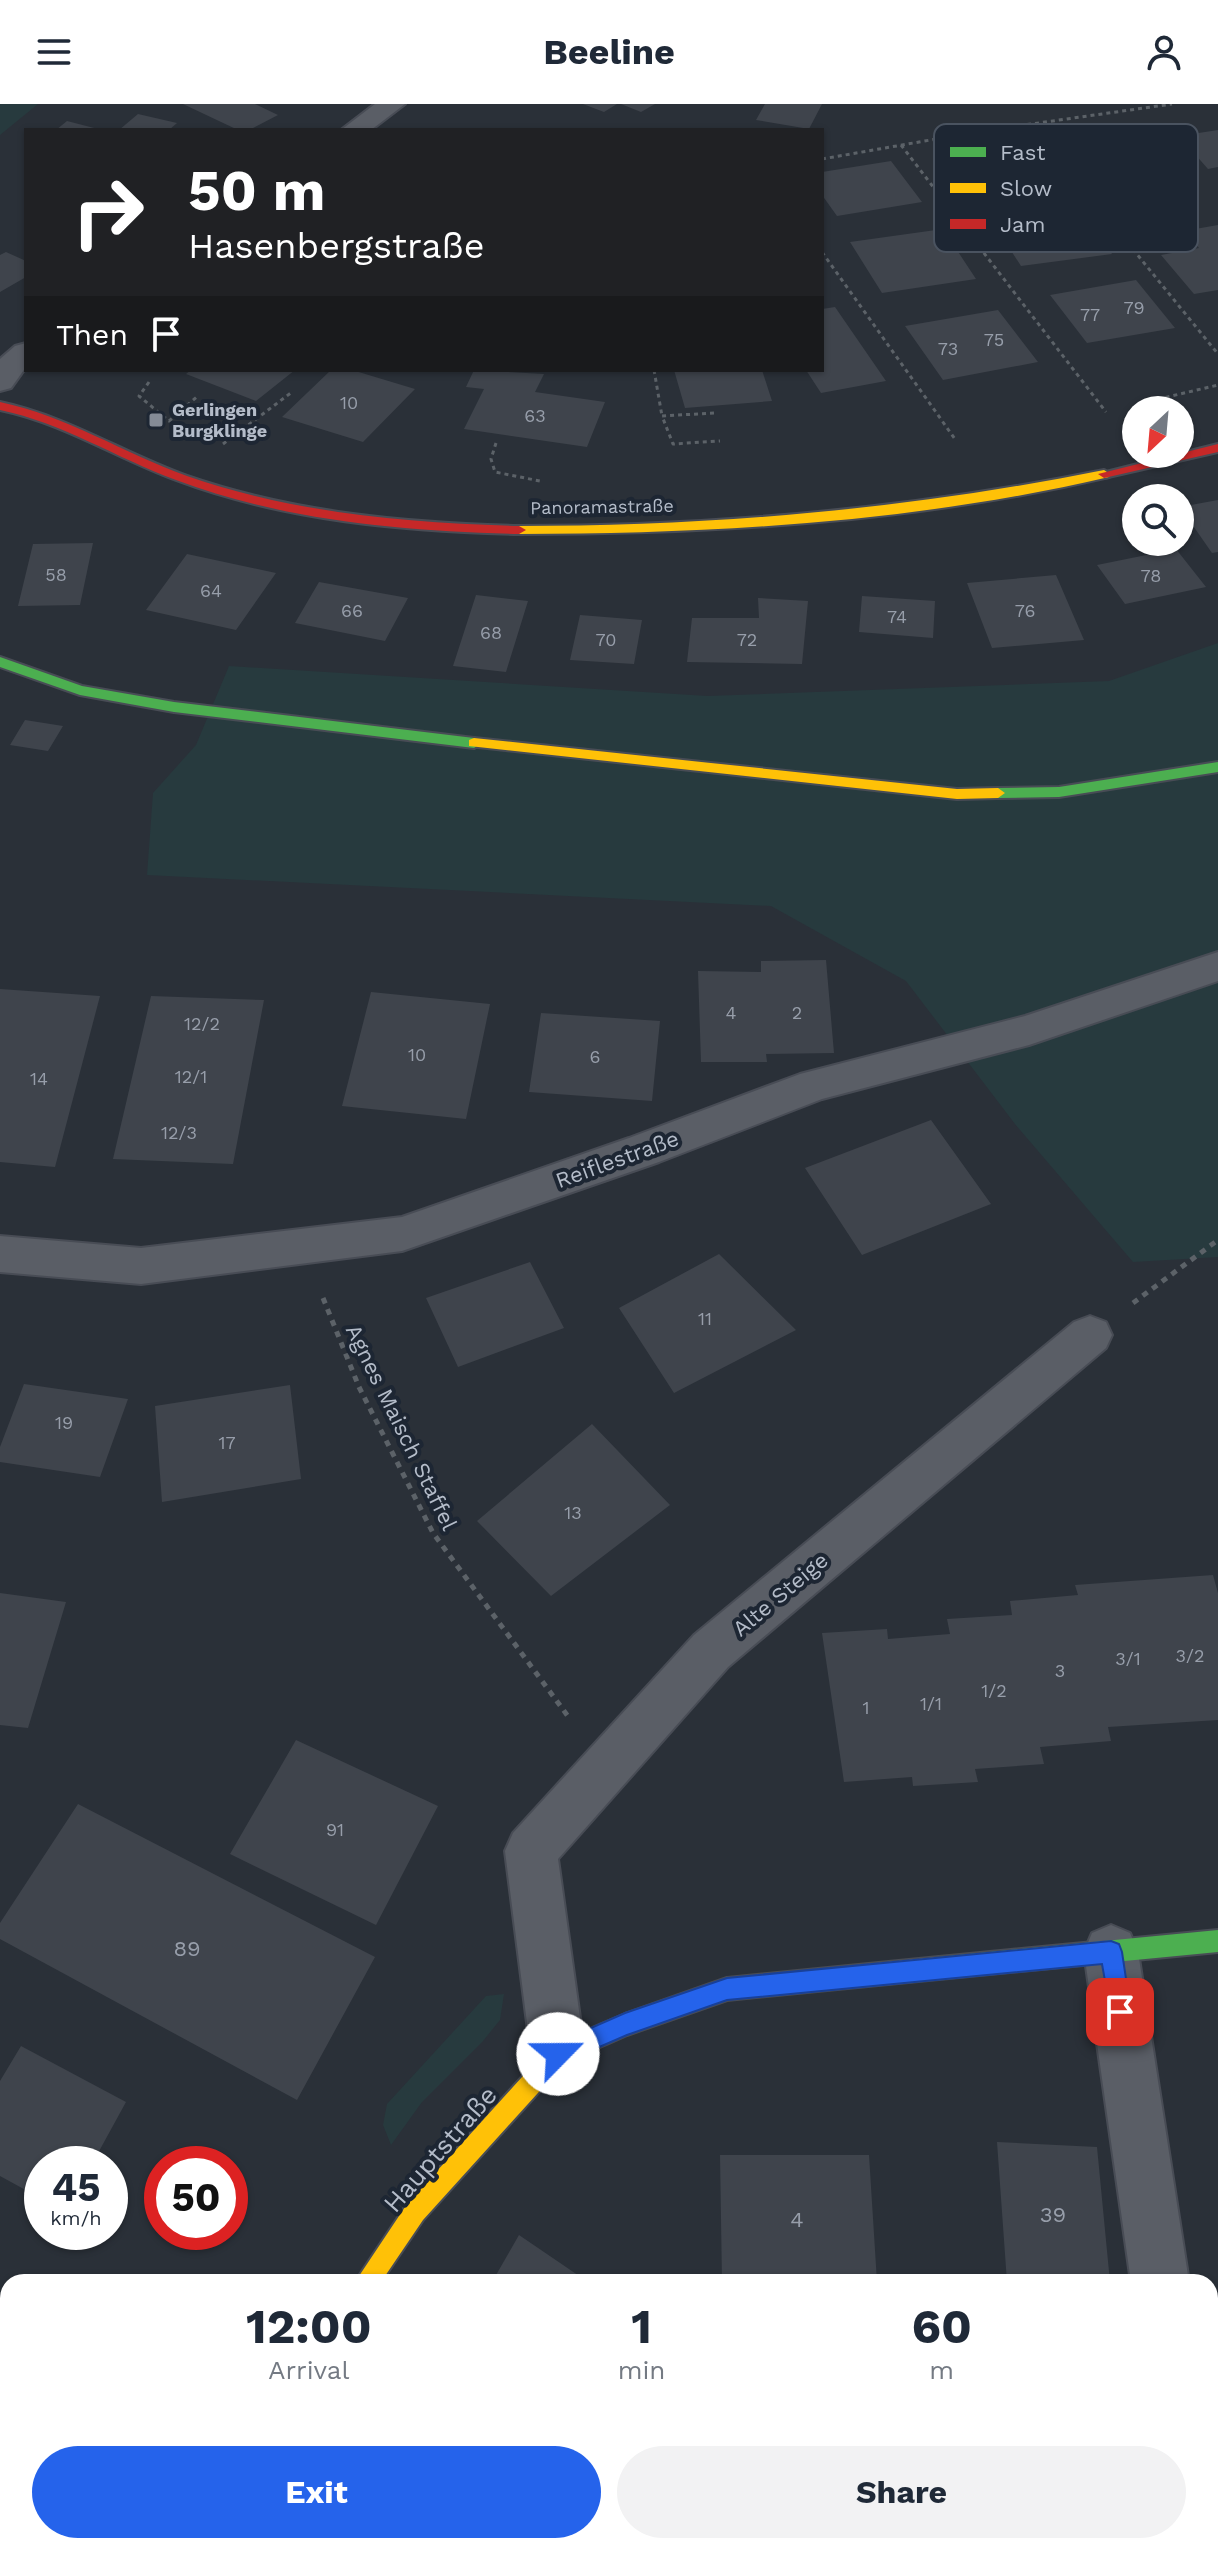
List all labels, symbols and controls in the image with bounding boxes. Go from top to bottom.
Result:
icon: menu [32,30,76,74]
icon: person [1142,30,1186,74]
text: Beeline [543,31,675,73]
legend [934,124,1198,252]
text: Fast [1000,140,1046,165]
text: 50 m [188,158,325,224]
icon: right [56,160,160,264]
text: Slow [1000,176,1052,201]
text: Jam [1000,212,1045,237]
text: Hasenbergstraße [188,225,485,267]
house number: 79 [1123,297,1145,318]
house number: 77 [1080,304,1100,325]
icon: arrive [144,312,188,356]
text: Then [56,317,128,352]
house number: 75 [984,329,1004,350]
house number: 73 [938,338,958,359]
house number: 10 [340,392,358,413]
north arrow [1122,396,1194,468]
map controls [1122,396,1194,556]
place label: Gerlingen Burgklinge [172,399,267,441]
house number: 63 [524,405,546,426]
marker: Gerlingen Burgklinge [147,411,165,429]
button: search [1122,484,1194,556]
street label: Panoramastraße [530,495,674,518]
house number: 58 [45,564,67,585]
house number: 78 [1141,565,1161,586]
house number: 64 [200,580,222,601]
house number: 66 [341,600,363,621]
house number: 76 [1015,600,1035,621]
house number: 74 [887,606,907,627]
house number: 68 [480,622,502,643]
house number: 70 [596,629,616,650]
house number: 72 [737,629,757,650]
house number: 4 [726,1002,737,1023]
house number: 2 [792,1002,802,1023]
house number: 12/2 [184,1013,220,1034]
house number: 10 [408,1044,426,1065]
house number: 6 [590,1046,600,1067]
house number: 12/1 [175,1066,207,1087]
house number: 14 [30,1068,48,1089]
house number: 12/3 [161,1122,197,1143]
street label: Reiflestraße [552,1126,682,1193]
house number: 11 [698,1308,712,1329]
street label: Agnes Maisch Staffel [341,1320,462,1534]
house number: 19 [55,1412,73,1433]
house number: 17 [218,1432,236,1453]
house number: 13 [564,1502,582,1523]
street label: Alte Steige [728,1547,833,1641]
house number: 3/2 [1176,1645,1204,1666]
house number: 3/1 [1115,1648,1141,1669]
house number: 3 [1055,1660,1065,1681]
house number: 1/2 [981,1680,1007,1701]
house number: 1/1 [920,1693,942,1714]
house number: 1 [862,1697,870,1718]
house number: 91 [326,1819,344,1840]
house number: 89 [173,1936,201,1961]
pin [1086,1978,1154,2046]
icon: arrive [1098,1990,1142,2034]
position arrow [516,2012,600,2096]
street label: Hauptstraße [377,2080,503,2218]
speed limit sign: 50 [144,2146,248,2250]
text: 45 [51,2164,101,2211]
house number: 39 [1040,2202,1066,2227]
text: km/h [50,2206,102,2230]
house number: 4 [790,2207,804,2232]
text: 12:00 [246,2298,372,2355]
text: 1 [631,2298,652,2355]
text: 60 [911,2298,972,2355]
text: Arrival [268,2355,349,2385]
text: min [618,2355,665,2385]
text: m [929,2355,954,2385]
button: Exit [32,2446,601,2538]
button: Share [617,2446,1186,2538]

